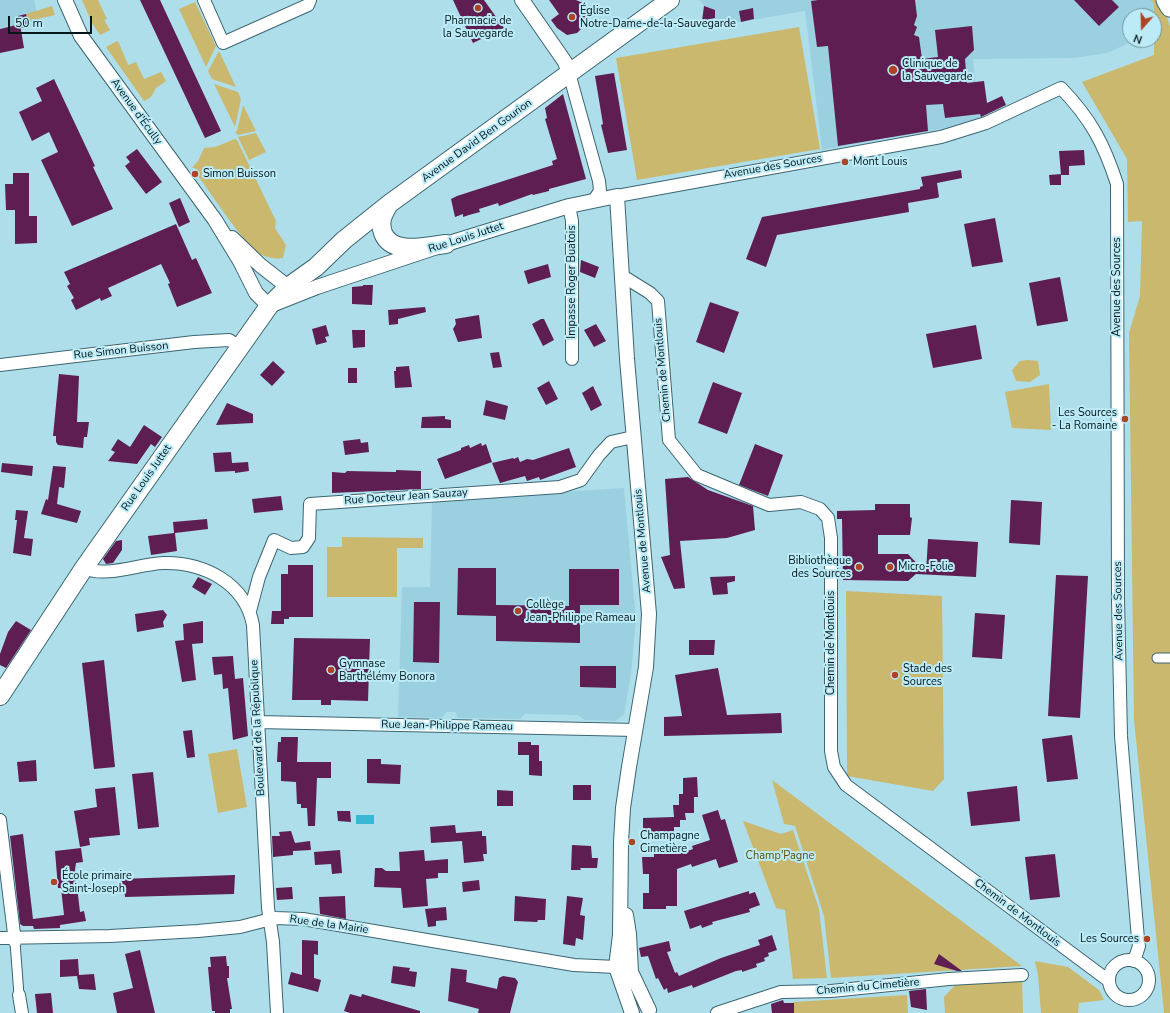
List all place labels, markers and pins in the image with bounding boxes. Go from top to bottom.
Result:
marker: Pharmacie de la Sauvegarde [473,3,483,13]
place label: Église Notre-Dame-de-la-Sauvegarde [580,4,736,30]
marker: Église Notre-Dame-de-la-Sauvegarde [567,12,577,22]
place label: Pharmacie de la Sauvegarde [443,14,513,40]
place label: Clinique de la Sauvegarde [902,57,973,83]
marker: Clinique de la Sauvegarde [887,64,899,76]
place label: Mont Louis [853,155,907,169]
marker: Mont Louis [840,157,850,167]
place label: Simon Buisson [203,167,276,181]
marker: Simon Buisson [190,169,200,179]
place label: Les Sources - La Romaine [1052,406,1117,432]
marker: Les Sources - La Romaine [1120,414,1130,424]
place label: Bibliothèque des Sources [788,554,851,580]
place label: Micro-Folie [898,560,953,574]
marker: Bibliothèque des Sources [854,562,864,572]
marker: Micro-Folie [885,562,895,572]
place label: Collège Jean-Philippe Rameau [526,598,636,624]
marker: Collège Jean-Philippe Rameau [513,606,523,616]
place label: Gymnase Barthélémy Bonora [339,657,435,683]
place label: Stade des Sources [903,662,952,688]
marker: Gymnase Barthélémy Bonora [326,665,336,675]
marker: Stade des Sources [890,670,900,680]
place label: Champagne Cimetière [640,829,700,855]
marker: Champagne Cimetière [627,837,637,847]
place label: École primaire Saint-Joseph [62,869,132,895]
marker: École primaire Saint-Joseph [49,877,59,887]
place label: Les Sources [1080,932,1139,946]
marker: Les Sources [1142,934,1152,944]

